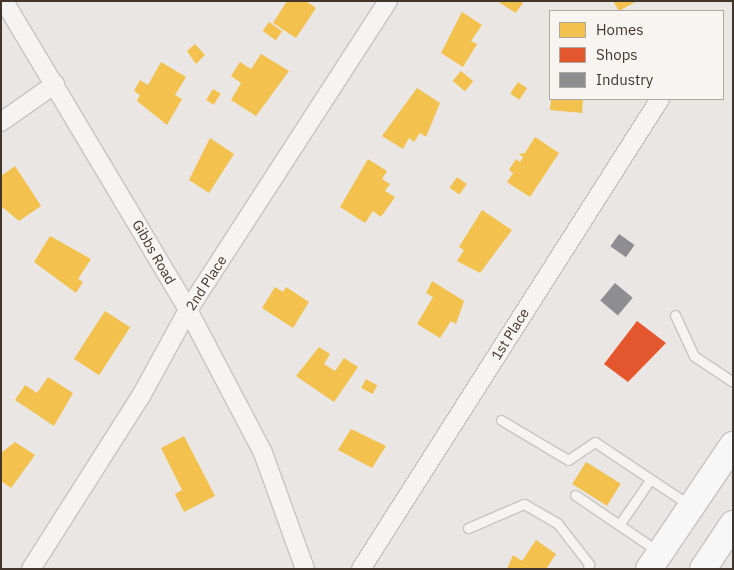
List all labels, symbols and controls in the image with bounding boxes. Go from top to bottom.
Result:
legend [549,10,724,100]
text: Homes [596,20,644,39]
text: Shops [596,45,638,64]
text: Industry [596,70,653,89]
street label: Gibbs Road [129,217,179,287]
street label: 2nd Place [182,252,230,314]
street label: 1st Place [488,305,532,363]

